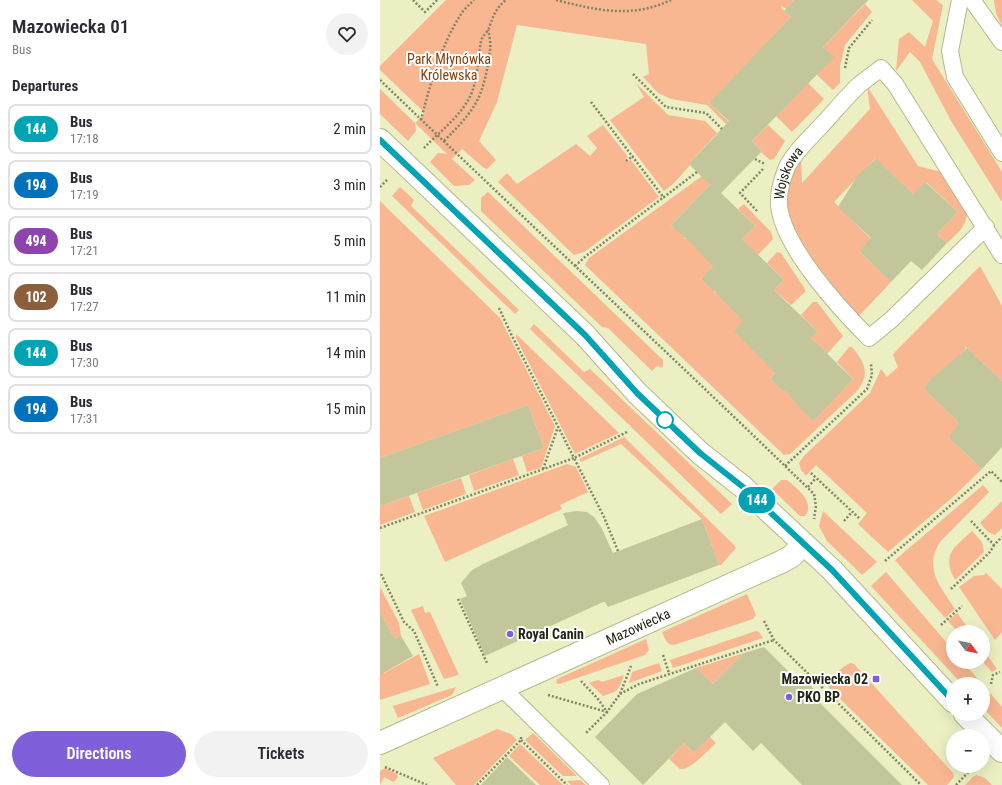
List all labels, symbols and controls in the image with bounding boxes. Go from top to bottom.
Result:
button: heart [326,13,368,55]
text: Mazowiecka 01 [12,15,129,38]
text: Bus [12,42,31,57]
park label: Park Młynówka Królewska [407,51,491,83]
text: Departures [12,77,78,95]
text: Bus [70,113,93,131]
text: 2 min [333,120,366,138]
text: 144 [25,121,47,137]
text: 17:18 [70,131,99,146]
street label: Wojskowa [771,143,806,200]
text: Bus [70,169,93,187]
text: 3 min [333,176,366,194]
text: 194 [25,177,47,193]
text: 17:19 [70,187,99,202]
text: Bus [70,225,93,243]
text: 5 min [333,232,366,250]
text: 494 [25,233,47,249]
text: 17:21 [70,243,99,258]
text: Bus [70,281,93,299]
text: 11 min [326,288,366,306]
text: 102 [25,289,47,305]
text: 17:27 [70,299,99,314]
text: Bus [70,337,93,355]
text: 14 min [326,344,366,362]
text: 144 [25,345,47,361]
text: 17:30 [70,355,99,370]
text: Bus [70,393,93,411]
text: 15 min [326,400,366,418]
text: 194 [25,401,47,417]
text: 17:31 [70,411,99,426]
unlabelled marker [656,411,674,429]
line badge: 144 [734,487,780,513]
text: 144 [746,492,768,508]
street label: Mazowiecka [603,605,673,648]
north arrow [946,625,990,669]
map controls [946,625,990,773]
place label: Royal Canin [518,626,584,642]
marker: Royal Canin [505,629,515,639]
place label: Mazowiecka 02 [781,671,868,687]
marker: Mazowiecka 02 [871,674,881,684]
button: + [946,677,990,721]
place label: PKO BP [797,689,840,705]
marker: PKO BP [784,692,794,702]
button: − [946,729,990,773]
button: Directions [12,731,186,777]
button: Tickets [194,731,368,777]

